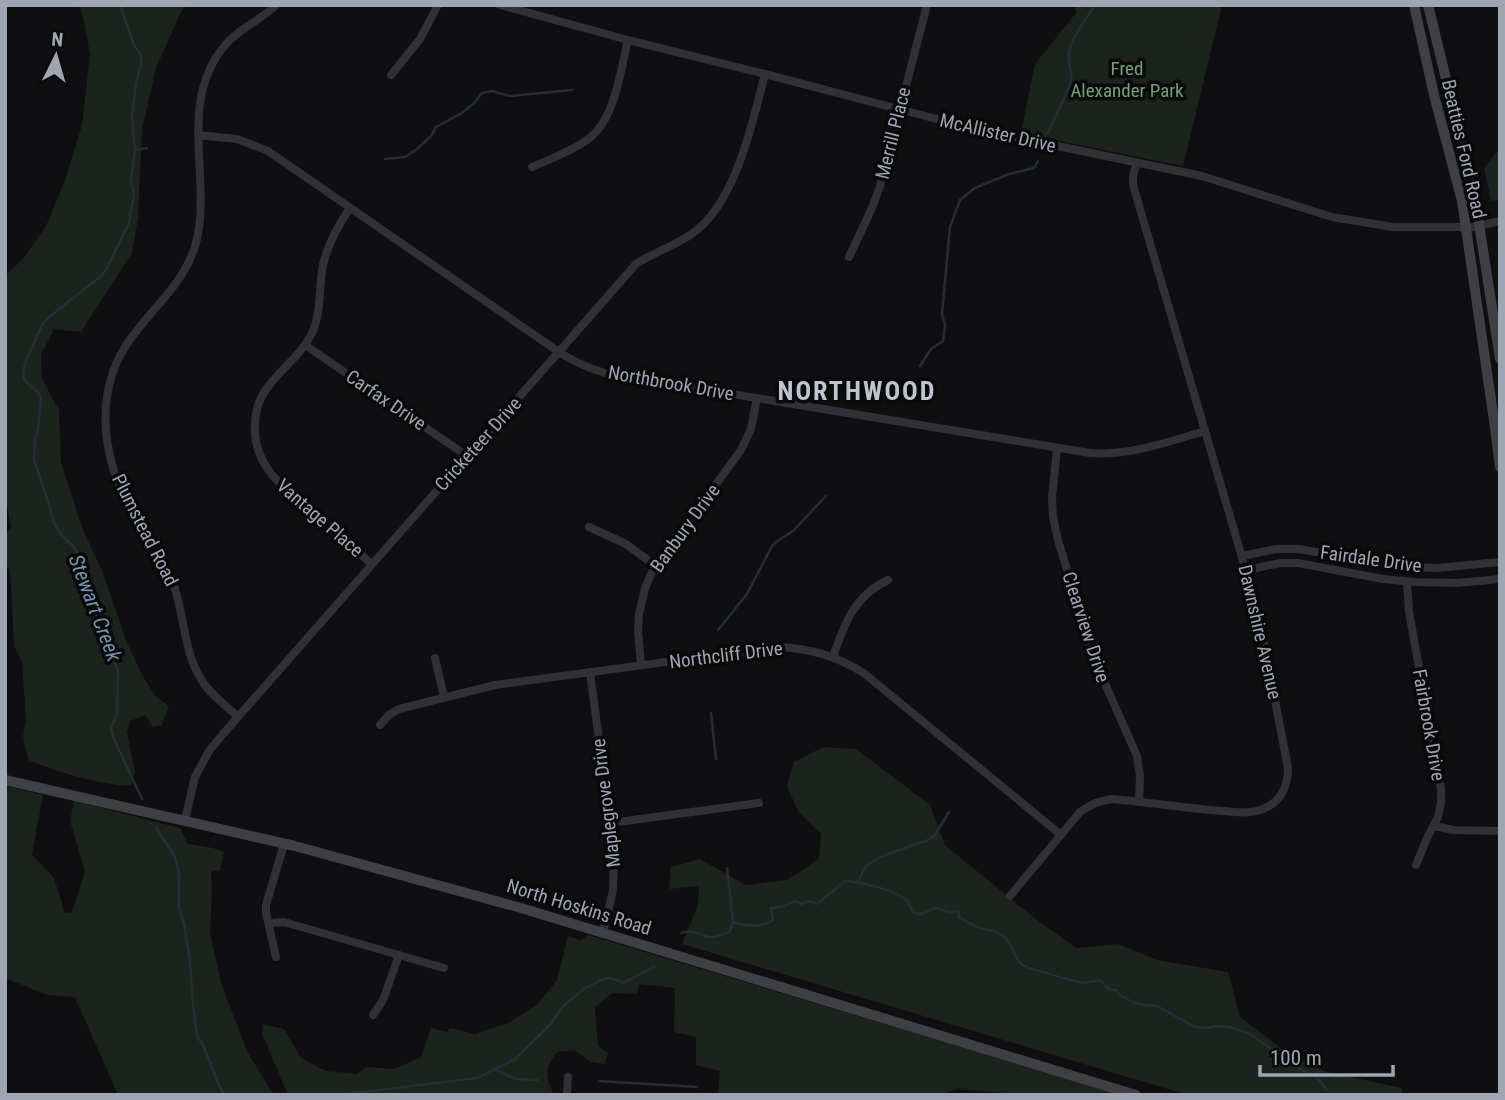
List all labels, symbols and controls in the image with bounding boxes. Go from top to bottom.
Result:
north arrow [21,21,91,91]
text: N [51,28,64,52]
park label: Fred Alexander Park [1070,57,1184,102]
street label: Beatties Ford Road [1437,77,1491,221]
street label: Merrill Place [870,85,916,181]
street label: McAllister Drive [938,108,1058,158]
street label: Northbrook Drive [606,361,736,405]
street label: Carfax Drive [342,365,430,435]
district label: NORTHWOOD [778,376,936,406]
street label: Cricketeer Drive [430,392,526,496]
street label: Plumstead Road [107,470,183,590]
street label: Vantage Place [272,474,368,562]
street label: Banbury Drive [645,479,725,577]
street label: Fairdale Drive [1319,541,1423,577]
water label: Stewart Creek [64,551,127,666]
street label: Dawnshire Avenue [1233,563,1287,702]
street label: Clearview Drive [1057,569,1115,685]
street label: Northcliff Drive [668,637,784,673]
street label: Fairbrook Drive [1408,667,1450,783]
street label: Maplegrove Drive [587,737,625,869]
street label: North Hoskins Road [504,874,654,940]
scale bar [1260,1034,1393,1078]
text: 100 m [1270,1046,1322,1070]

